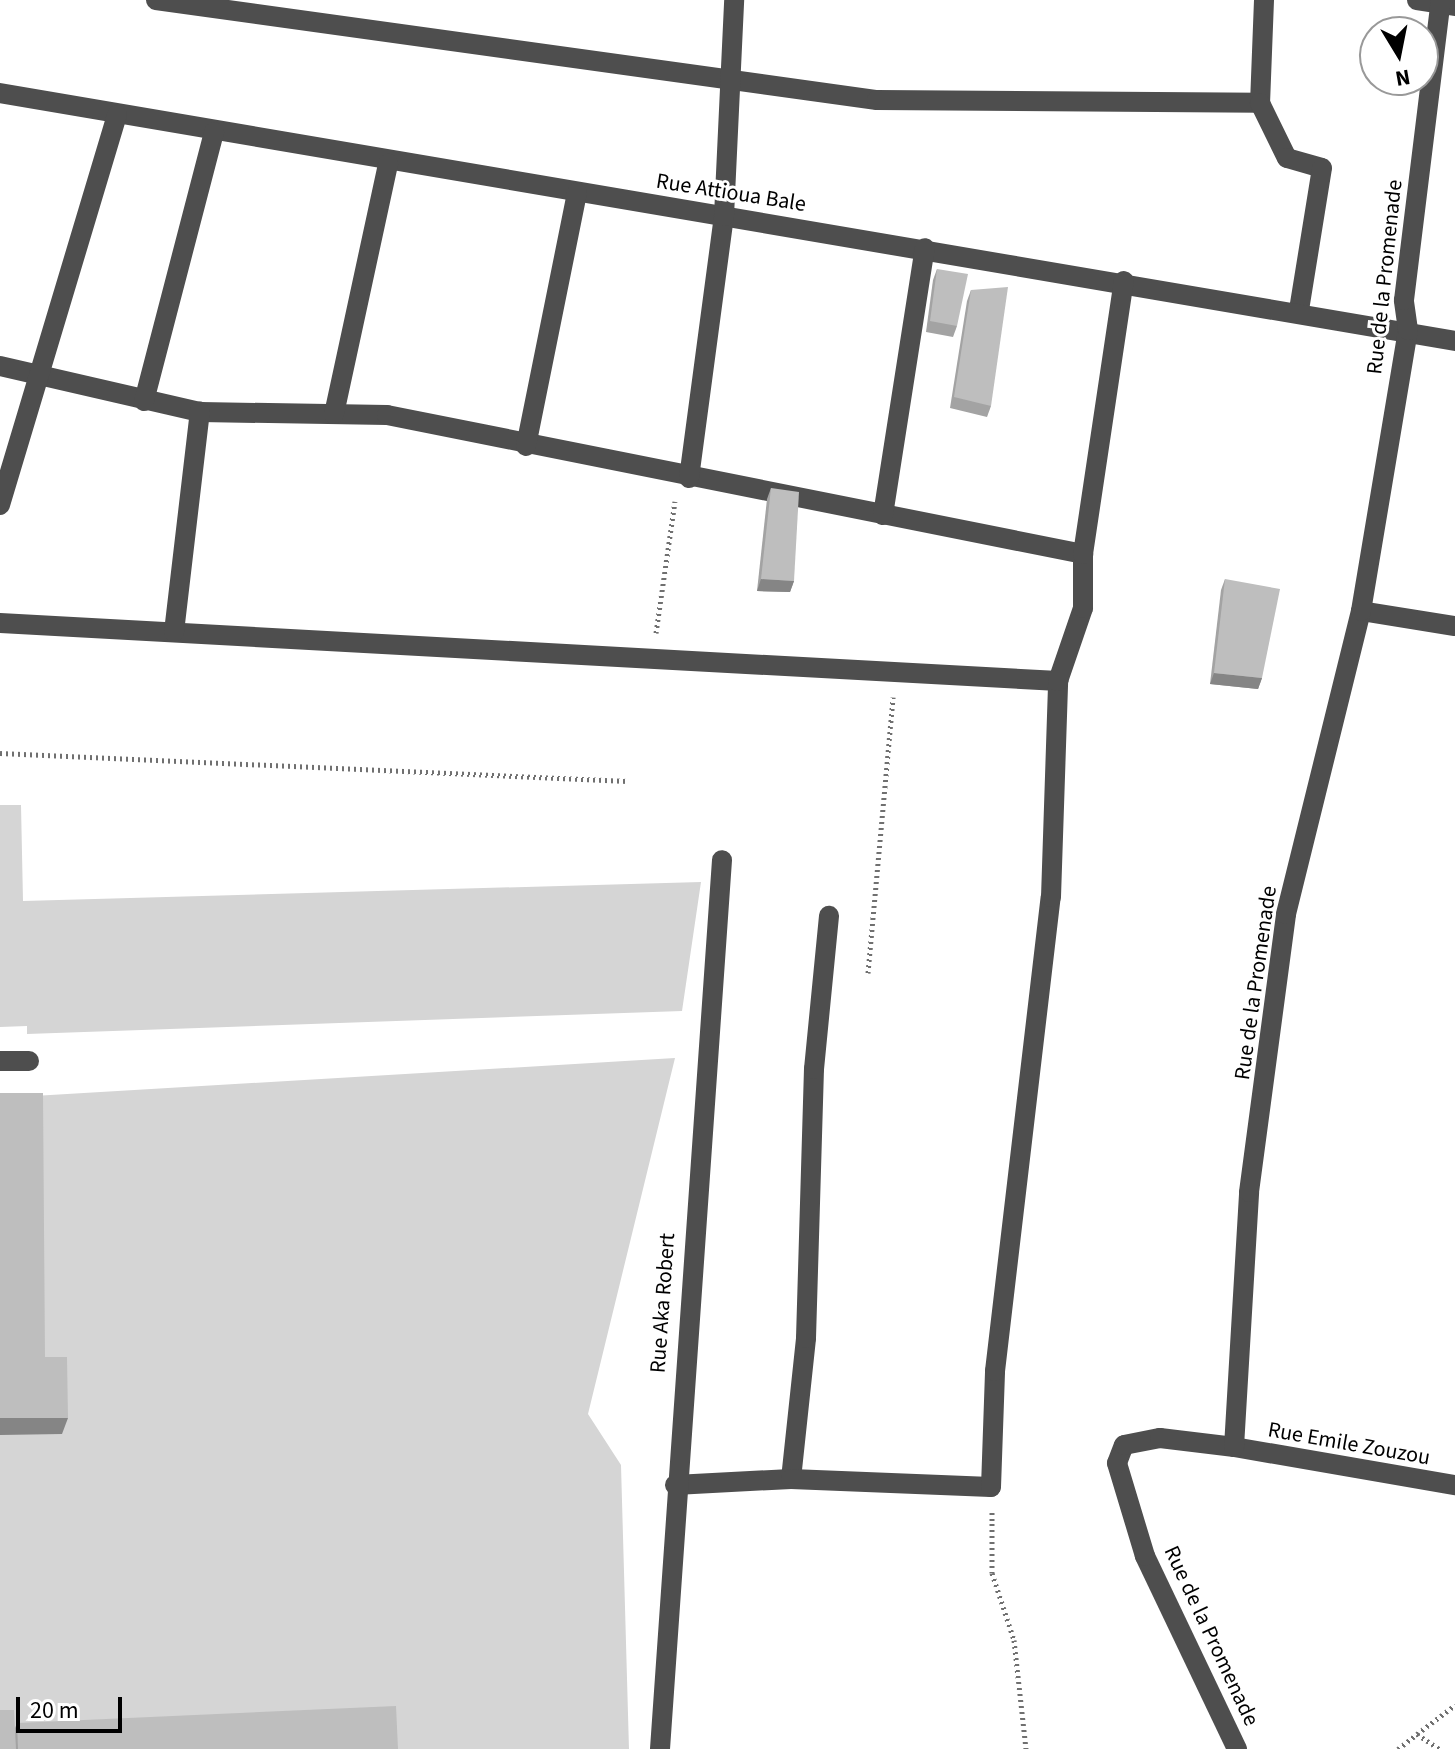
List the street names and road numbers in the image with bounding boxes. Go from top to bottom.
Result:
street label: Rue Attioua Bale [654,168,808,218]
street label: Rue de la Promenade [1362,178,1408,376]
street label: Rue de la Promenade [1229,884,1283,1082]
street label: Rue Aka Robert [645,1232,681,1374]
street label: Rue Emile Zouzou [1266,1417,1432,1471]
street label: Rue de la Promenade [1158,1542,1264,1730]

